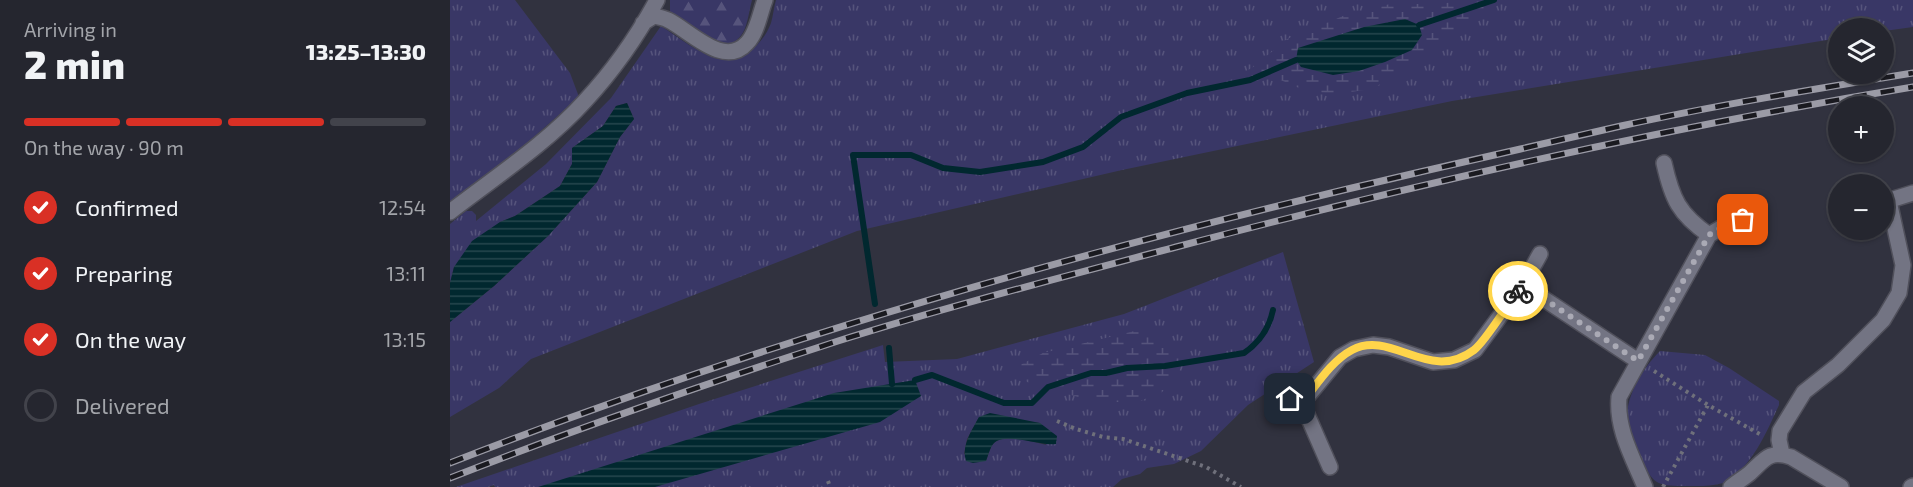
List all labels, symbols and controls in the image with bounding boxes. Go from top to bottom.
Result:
text: Arriving in [24,17,117,41]
map controls [1828,18,1894,240]
button: layers [1828,18,1894,84]
text: 13:25–13:30 [306,38,426,64]
text: 2 min [24,40,125,87]
button: + [1828,96,1894,162]
text: On the way · 90 m [24,135,184,159]
button: − [1828,174,1894,240]
icon: check [24,191,57,224]
text: Confirmed [75,194,179,220]
pin [1717,194,1768,245]
text: 12:54 [379,195,426,219]
icon: bag [1726,203,1759,236]
icon: check [24,257,57,290]
text: Preparing [75,260,173,286]
text: 13:11 [386,261,426,285]
courier [1488,261,1548,321]
icon: bike [1502,275,1535,308]
icon: check [24,323,57,356]
text: On the way [75,326,186,352]
text: 13:15 [384,327,426,351]
pin [1264,373,1315,424]
icon: home [1273,382,1306,415]
text: Delivered [75,392,170,418]

